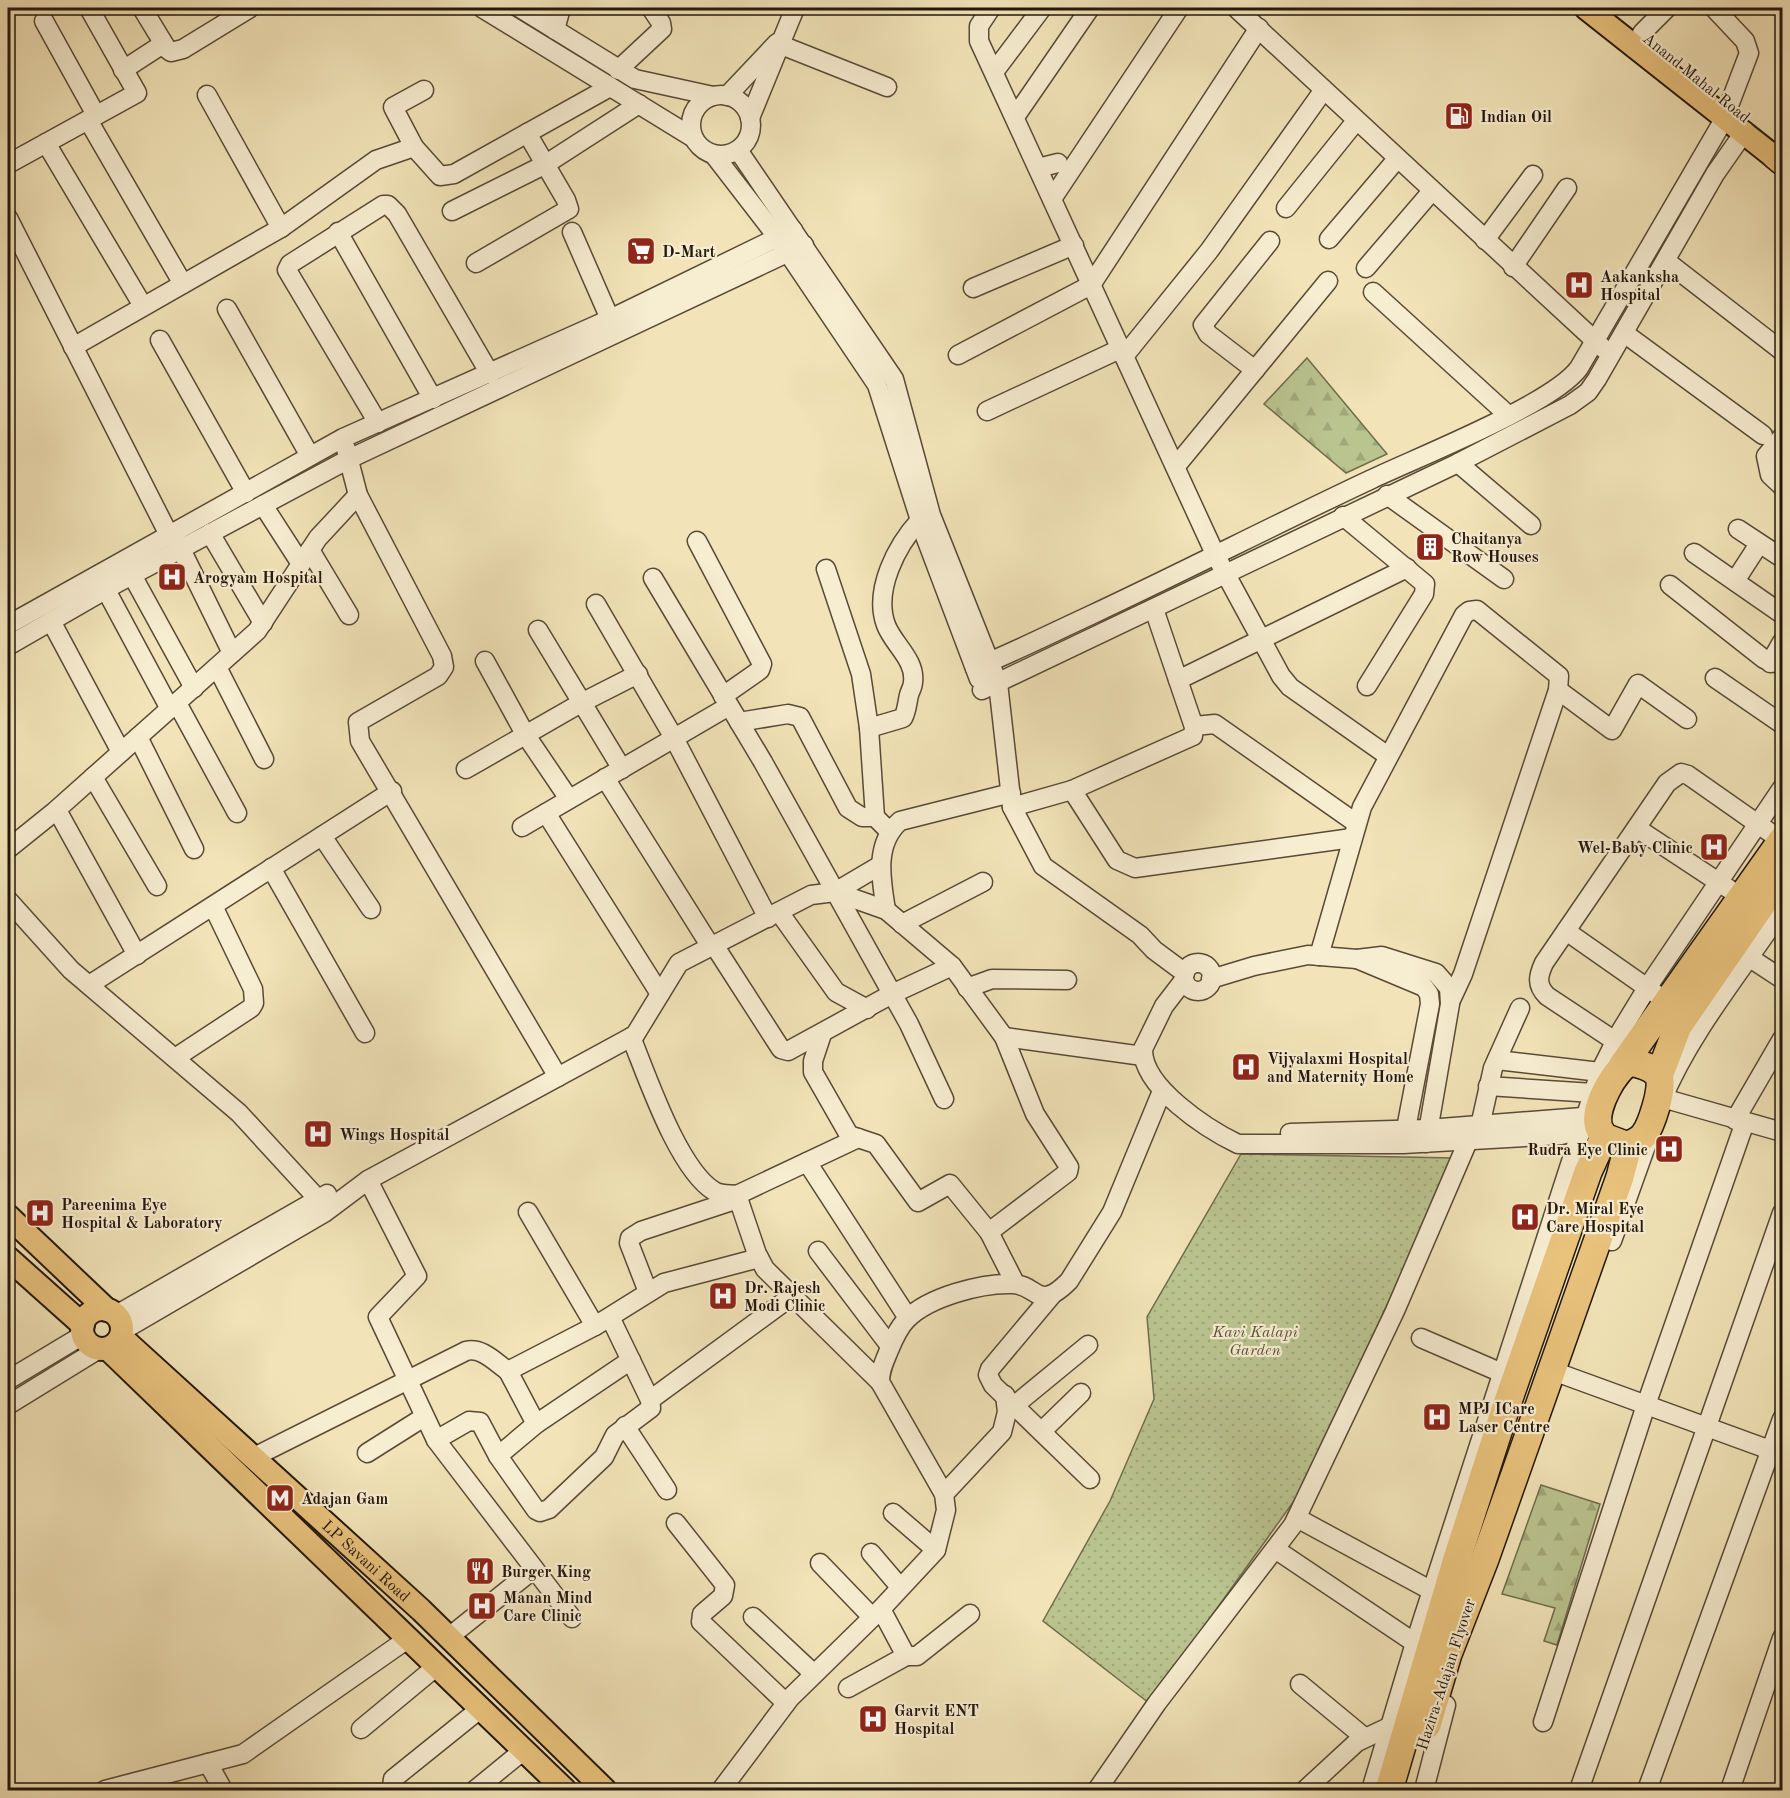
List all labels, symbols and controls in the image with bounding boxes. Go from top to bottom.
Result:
street label: Anand Mahal Road [1639,31,1752,126]
fuel station icon: Indian Oil [1443,100,1475,132]
place label: Indian Oil [1480,110,1552,126]
supermarket icon: D-Mart [625,235,657,267]
place label: D-Mart [662,245,716,261]
hospital icon: Aakanksha Hospital [1563,269,1595,301]
place label: Aakanksha Hospital [1600,270,1679,304]
building icon: Chaitanya Row Houses [1414,531,1446,563]
place label: Chaitanya Row Houses [1451,532,1539,566]
hospital icon: Arogyam Hospital [156,561,188,593]
place label: Arogyam Hospital [193,571,323,587]
hospital icon: Wel-Baby Clinic [1698,831,1730,863]
place label: Wel-Baby Clinic [1577,841,1693,857]
hospital icon: Vijyalaxmi Hospital and Maternity Home [1230,1051,1262,1083]
place label: Vijyalaxmi Hospital and Maternity Home [1267,1052,1414,1086]
hospital icon: Wings Hospital [302,1118,334,1150]
place label: Wings Hospital [339,1128,450,1144]
hospital icon: Rudra Eye Clinic [1653,1133,1685,1165]
place label: Rudra Eye Clinic [1527,1143,1648,1159]
hospital icon: Pareenima Eye Hospital & Laboratory [24,1197,56,1229]
place label: Pareenima Eye Hospital & Laboratory [61,1198,223,1232]
hospital icon: Dr. Miral Eye Care Hospital [1509,1201,1541,1233]
place label: Dr. Miral Eye Care Hospital [1546,1202,1644,1236]
hospital icon: Dr. Rajesh Modi Clinic [707,1280,739,1312]
place label: Dr. Rajesh Modi Clinic [744,1281,825,1315]
park label: Kavi Kalapi Garden [1211,1325,1298,1359]
hospital icon: MPJ ICare Laser Centre [1421,1401,1453,1433]
place label: MPJ ICare Laser Centre [1458,1402,1550,1436]
metro station icon: Adajan Gam [264,1482,296,1514]
place label: Adajan Gam [301,1492,388,1508]
street label: LP Savani Road [318,1518,412,1606]
restaurant icon: Burger King [464,1555,496,1587]
place label: Burger King [501,1565,591,1581]
hospital icon: Manan Mind Care Clinic [466,1590,498,1622]
place label: Manan Mind Care Clinic [503,1591,593,1625]
street label: Hazira-Adajan Flyover [1415,1596,1479,1753]
hospital icon: Garvit ENT Hospital [857,1703,889,1735]
place label: Garvit ENT Hospital [894,1704,979,1738]

